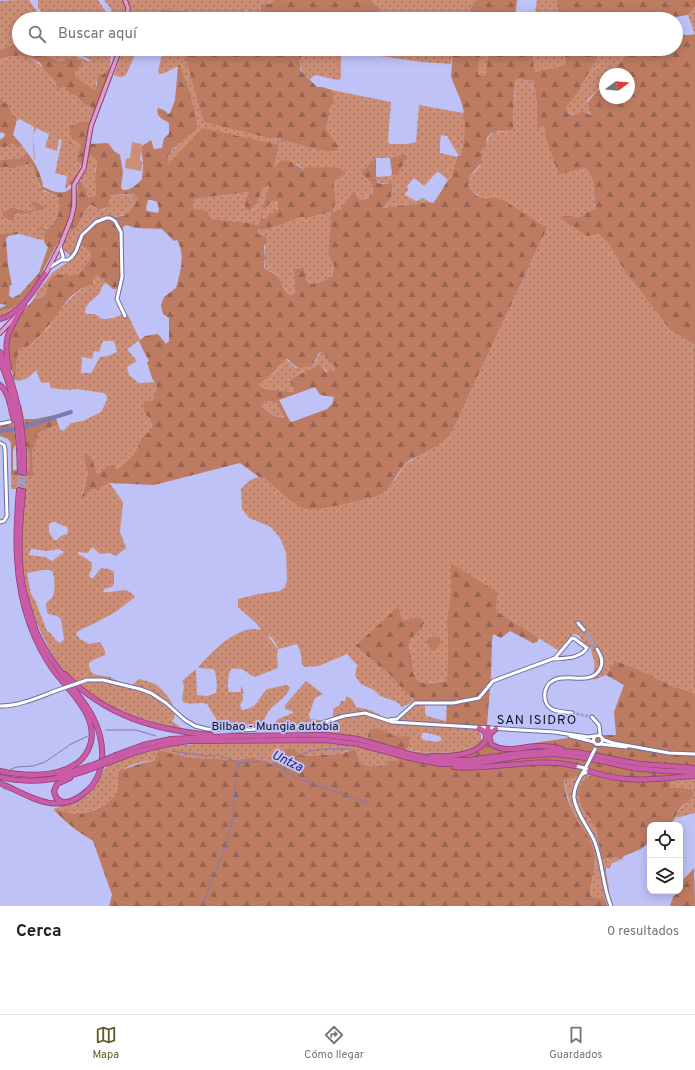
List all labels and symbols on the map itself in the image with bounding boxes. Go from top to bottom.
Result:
north arrow [599,68,635,104]
district label: SAN ISIDRO [497,713,577,729]
street label: Bilbao - Mungia autobia [211,719,339,735]
water label: Untza [269,748,305,776]

